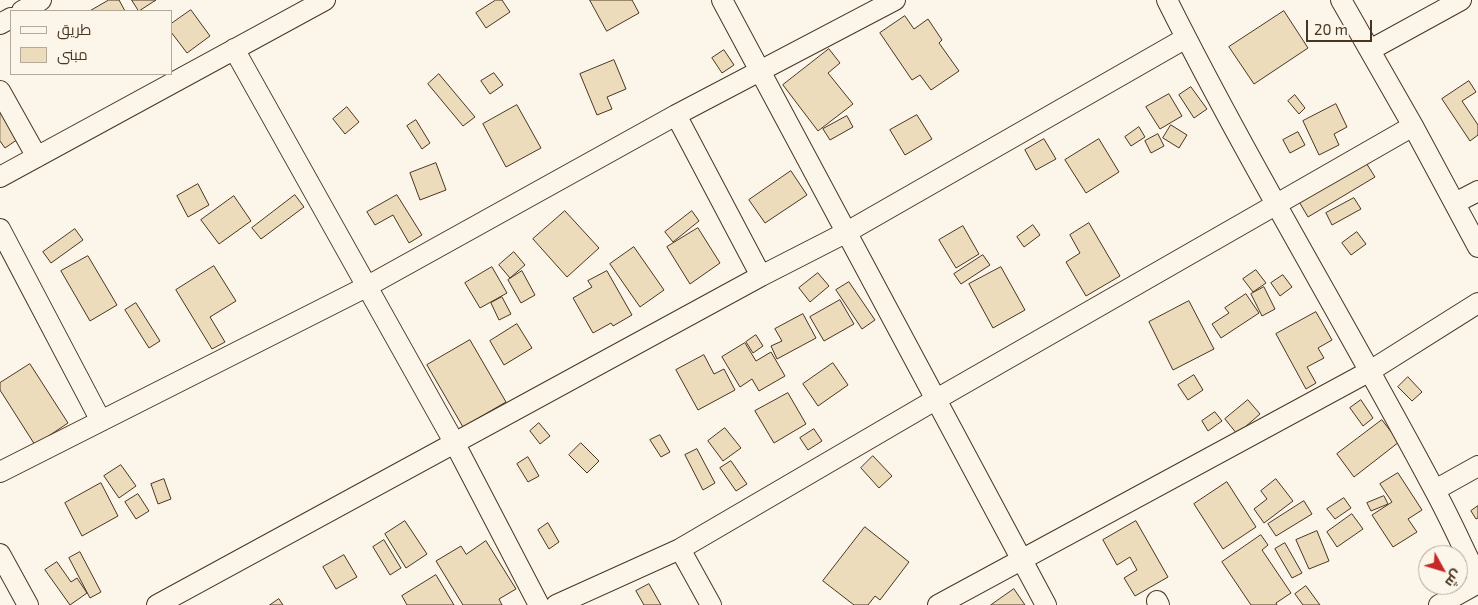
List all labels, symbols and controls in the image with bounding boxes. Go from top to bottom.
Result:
legend [10,10,172,75]
scale bar [1308,10,1374,42]
text: طريق [57,20,91,38]
text: 20 m [1314,20,1348,38]
text: مبنى [57,45,88,63]
north arrow [1418,545,1468,595]
text: ش [1442,567,1467,591]

